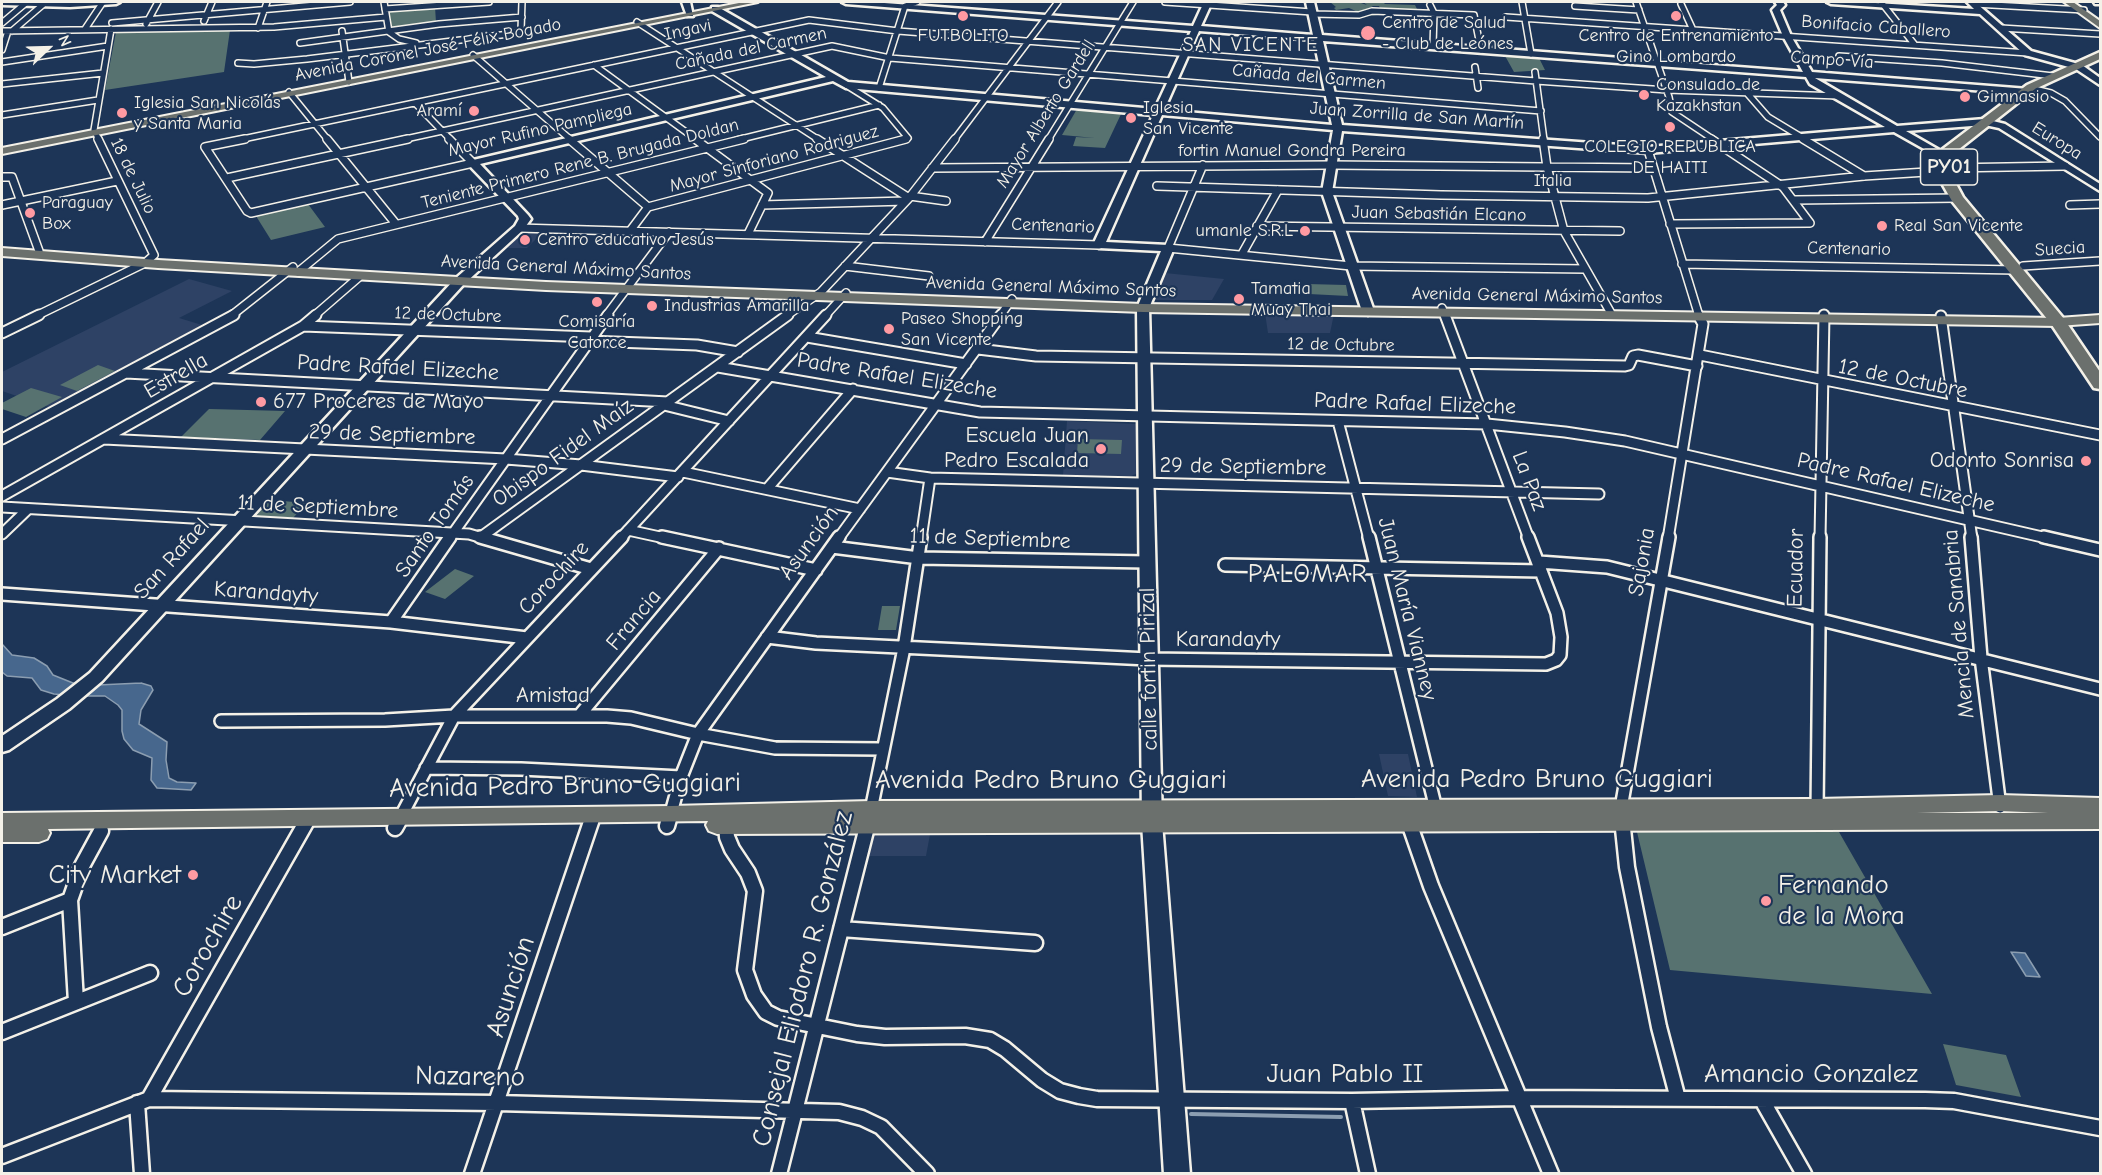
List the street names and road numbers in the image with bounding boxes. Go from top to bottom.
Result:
street label: Bonifacio Caballero [1801,11,1951,43]
street label: Avenida Coronel José Félix Bogado [293,14,563,86]
street label: Ingavi [663,15,713,45]
street label: Cañada del Carmen [673,22,829,76]
street label: Mayor Alberto Gardell [992,36,1100,192]
street label: Campo Vía [1790,46,1874,74]
street label: Cañada del Carmen [1231,60,1387,94]
street label: Mayor Rufino Pampliega [446,98,634,162]
street label: Juan Zorrilla de San Martín [1309,98,1525,134]
street label: Teniente Primero Rene B. Brugada Doldan [419,114,741,214]
street label: Europa [2028,117,2086,165]
street label: Mayor Sinforiano Rodriguez [667,121,881,197]
street label: 18 de Julio [105,134,161,218]
street label: fortin Manuel Gondra Pereira [1178,140,1406,162]
road number: PY01 [1920,149,1978,185]
street label: Italia [1534,170,1572,192]
street label: Juan Sebastián Elcano [1351,202,1527,226]
street label: Centenario [1011,214,1095,238]
street label: Suecia [2034,236,2086,262]
street label: Centenario [1807,237,1891,261]
street label: Avenida General Máximo Santos [440,251,692,285]
street label: Avenida General Máximo Santos [925,272,1177,302]
street label: Avenida General Máximo Santos [1412,283,1662,309]
street label: 12 de Octubre [394,302,502,328]
street label: 12 de Octubre [1287,333,1395,357]
street label: Estrella [140,347,212,405]
street label: Padre Rafael Elizeche [795,347,999,405]
street label: Padre Rafael Elizeche [296,350,500,386]
street label: 12 de Octubre [1836,354,1970,404]
street label: Padre Rafael Elizeche [1314,387,1516,421]
street label: Obispo Fidel Maíz [487,393,639,513]
street label: 29 de Septiembre [308,419,476,451]
street label: Padre Rafael Elizeche [1795,447,1997,519]
street label: La Paz [1506,448,1552,514]
street label: 29 de Septiembre [1159,452,1327,482]
street label: Santo Tomás [390,469,480,583]
street label: 11 de Septiembre [237,490,399,524]
street label: Asunción [773,501,845,585]
street label: San Rafael [129,513,215,605]
street label: Juan María Vianney [1371,515,1443,703]
street label: 11 de Septiembre [909,523,1071,555]
street label: Sajonia [1623,526,1661,598]
street label: Mencia de Sanabria [1938,528,1980,720]
street label: Ecuador [1782,529,1810,607]
street label: Corochire [513,535,595,621]
street label: Karandayty [213,576,319,610]
street label: Francia [601,584,667,656]
street label: calle fortin Pirizal [1134,587,1164,751]
street label: Karandayty [1176,627,1280,653]
street label: Amistad [516,683,590,709]
street label: Avenida Pedro Bruno Guggiari [1361,763,1713,795]
street label: Avenida Pedro Bruno Guggiari [875,764,1227,796]
street label: Avenida Pedro Bruno Guggiari [389,767,741,805]
street label: Consejal Eliodoro R. González [746,808,860,1150]
street label: Corochire [166,889,250,1003]
street label: Asunción [480,933,542,1041]
street label: Juan Pablo II [1267,1058,1423,1090]
street label: Amancio Gonzalez [1704,1058,1918,1090]
street label: Nazareno [415,1060,525,1094]

